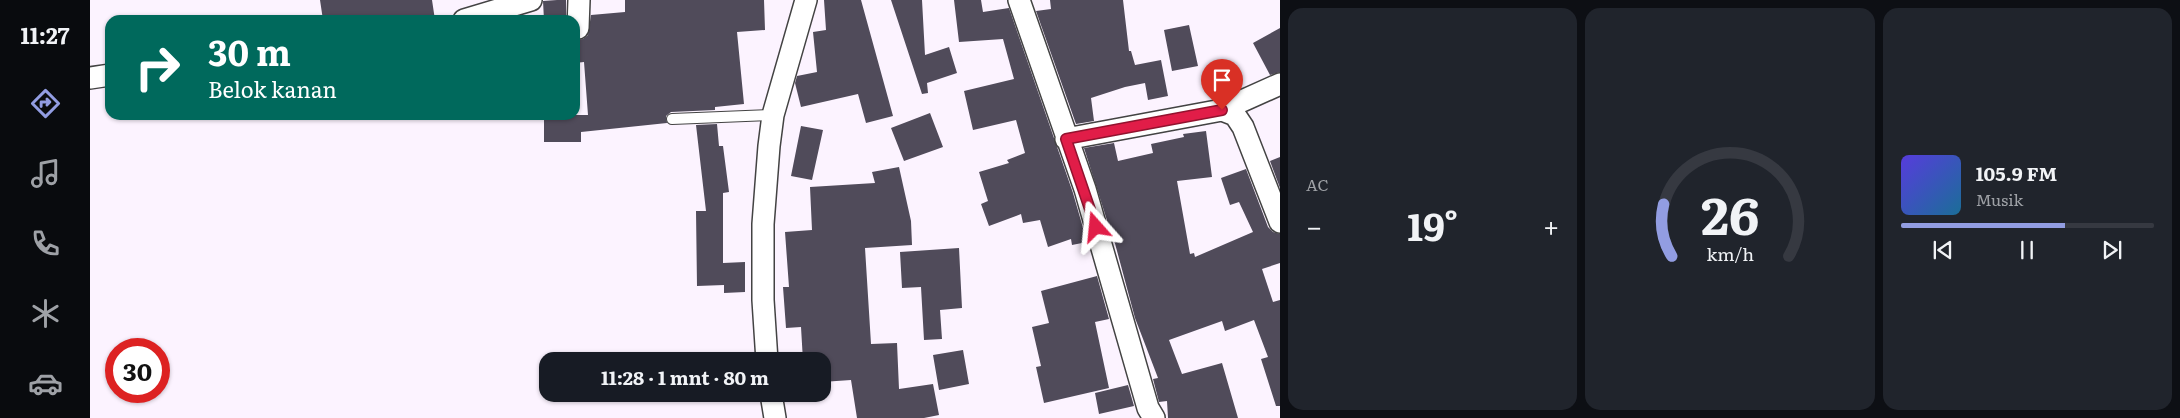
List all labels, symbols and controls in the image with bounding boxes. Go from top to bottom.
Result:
text: 11:27 [21,18,69,51]
text: 30 m [208,25,291,77]
icon: right [125,35,190,100]
pin [1201,59,1243,110]
icon: arrive [1208,66,1236,94]
text: Belok kanan [208,72,337,105]
icon: directions [28,86,63,121]
icon: music [28,156,63,191]
text: 105.9 FM [1976,159,2057,187]
text: AC [1306,172,1329,196]
text: 26 [1701,174,1759,251]
text: Musik [1976,187,2023,211]
text: 19° [1407,196,1458,253]
position arrow [1069,200,1121,252]
text: − [1306,204,1322,246]
text: + [1543,204,1559,246]
icon: phone [28,226,63,261]
icon: previous [1929,236,1957,264]
icon: pause [2013,236,2041,264]
icon: next [2098,236,2126,264]
text: km/h [1706,240,1754,267]
icon: climate [28,296,63,331]
speed limit sign: 30 [105,338,170,403]
text: 11:28 · 1 mnt · 80 m [601,363,769,391]
icon: car [28,366,63,401]

